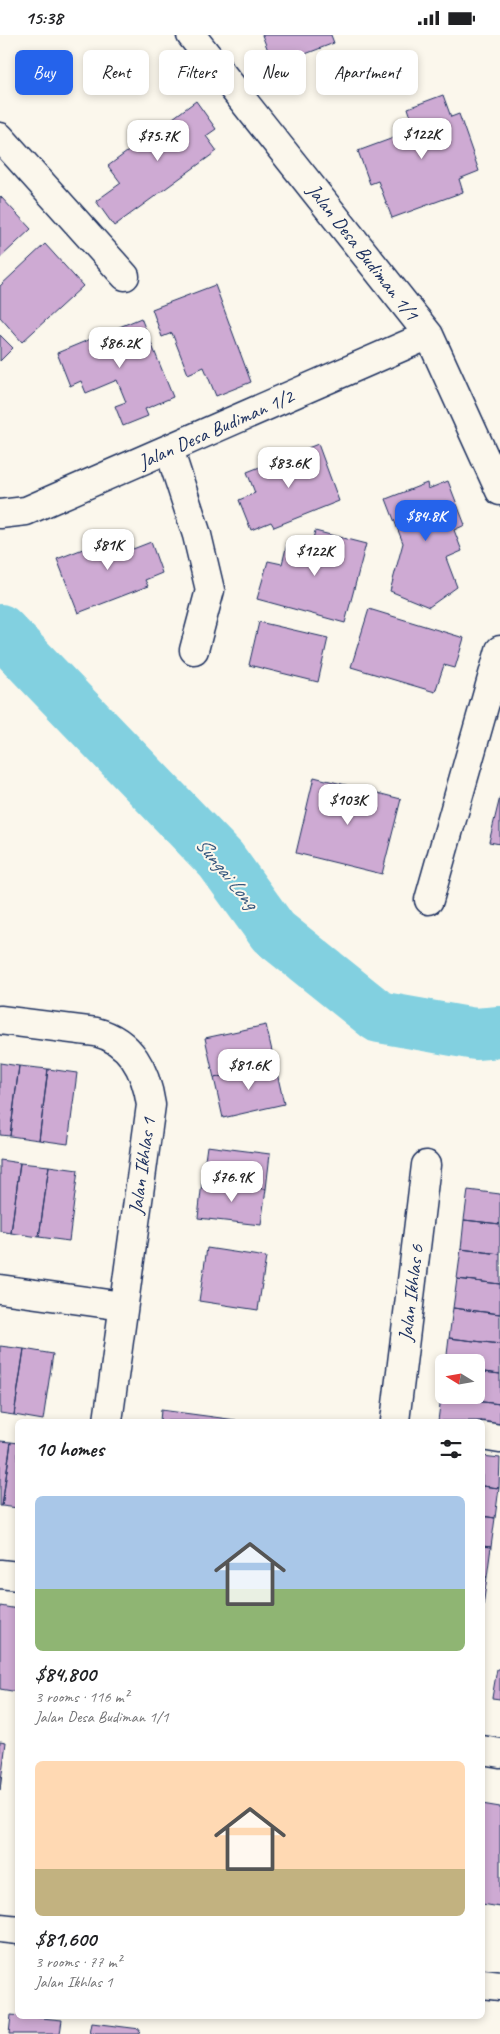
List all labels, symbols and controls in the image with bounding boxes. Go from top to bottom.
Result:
text: 15:38 [25,6,63,30]
chip: Buy [15,50,73,95]
chip: Rent [83,50,149,95]
chip: Filters [159,50,234,95]
chip: New [244,50,306,95]
chip: Apartment [316,50,418,95]
pin: $122K [387,117,457,160]
pin: $75.7K [117,119,199,162]
text: $122K [404,124,440,144]
text: $75.7K [138,126,178,146]
street label: Jalan Desa Budiman 1/1 [301,178,425,326]
pin: $86.2K [79,327,161,369]
text: $86.2K [100,333,140,353]
street label: Jalan Desa Budiman 1/2 [134,383,299,475]
pin: $83.6K [248,447,330,489]
text: $83.6K [269,453,309,473]
pin: $84.8K [385,499,467,542]
text: $84.8K [406,506,446,526]
pin: $81K [78,529,138,571]
text: $81K [93,535,123,555]
pin: $122K [280,535,350,577]
text: $122K [297,541,333,561]
pin: $103K [313,783,383,826]
text: $103K [330,790,366,810]
water label: Sungai Long [190,832,265,916]
pin: $81.6K [208,1049,290,1091]
text: $81.6K [229,1055,269,1075]
street label: Jalan Ikhlas 1 [123,1115,161,1217]
pin: $76.9K [191,1161,273,1203]
text: $76.9K [212,1167,252,1187]
street label: Jalan Ikhlas 6 [393,1242,429,1344]
north arrow [435,1354,485,1404]
map controls [435,1354,485,1404]
icon: filters [437,1435,465,1463]
text: 10 homes [35,1436,104,1462]
icon: home [205,1529,295,1619]
text: $84,800 [35,1661,96,1687]
text: 3 rooms · 116 m² [35,1687,129,1707]
text: Jalan Desa Budiman 1/1 [35,1707,169,1727]
icon: home [205,1794,295,1884]
text: $81,600 [35,1926,96,1952]
text: 3 rooms · 77 m² [35,1952,121,1972]
text: Jalan Ikhlas 1 [35,1972,113,1992]

